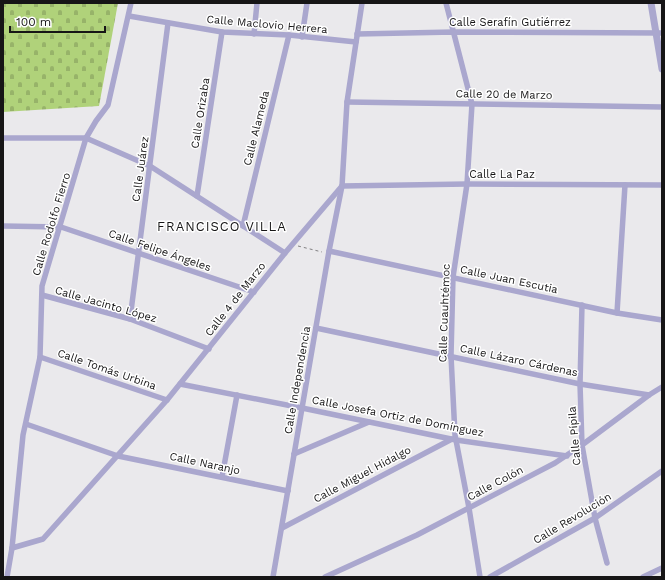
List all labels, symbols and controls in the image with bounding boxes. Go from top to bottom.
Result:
scale bar [10,8,105,34]
street label: Calle Maclovio Herrera [206,13,328,36]
text: 100 m [16,15,51,29]
street label: Calle Serafín Gutiérrez [449,16,571,29]
street label: Calle Orizaba [188,77,213,149]
street label: Calle 20 de Marzo [455,87,553,102]
street label: Calle Alameda [241,89,272,167]
street label: Calle Juárez [129,135,152,203]
street label: Calle La Paz [469,168,535,181]
street label: Calle Rodolfo Fierro [30,171,73,277]
district label: FRANCISCO VILLA [157,219,287,234]
street label: Calle Felipe Ángeles [107,226,213,274]
street label: Calle 4 de Marzo [202,260,268,339]
street label: Calle Cuauhtémoc [436,263,453,363]
street label: Calle Juan Escutia [459,263,559,296]
street label: Calle Jacinto López [53,284,158,325]
street label: Calle Independencia [282,325,313,435]
street label: Calle Lázaro Cárdenas [459,342,579,379]
street label: Calle Tomás Urbina [56,346,158,392]
street label: Calle Josefa Ortiz de Domínguez [311,393,485,440]
street label: Calle Pípila [565,406,584,466]
street label: Calle Miguel Hidalgo [311,443,413,506]
street label: Calle Naranjo [168,450,241,477]
street label: Calle Colón [465,463,525,504]
street label: Calle Revolución [531,490,614,547]

